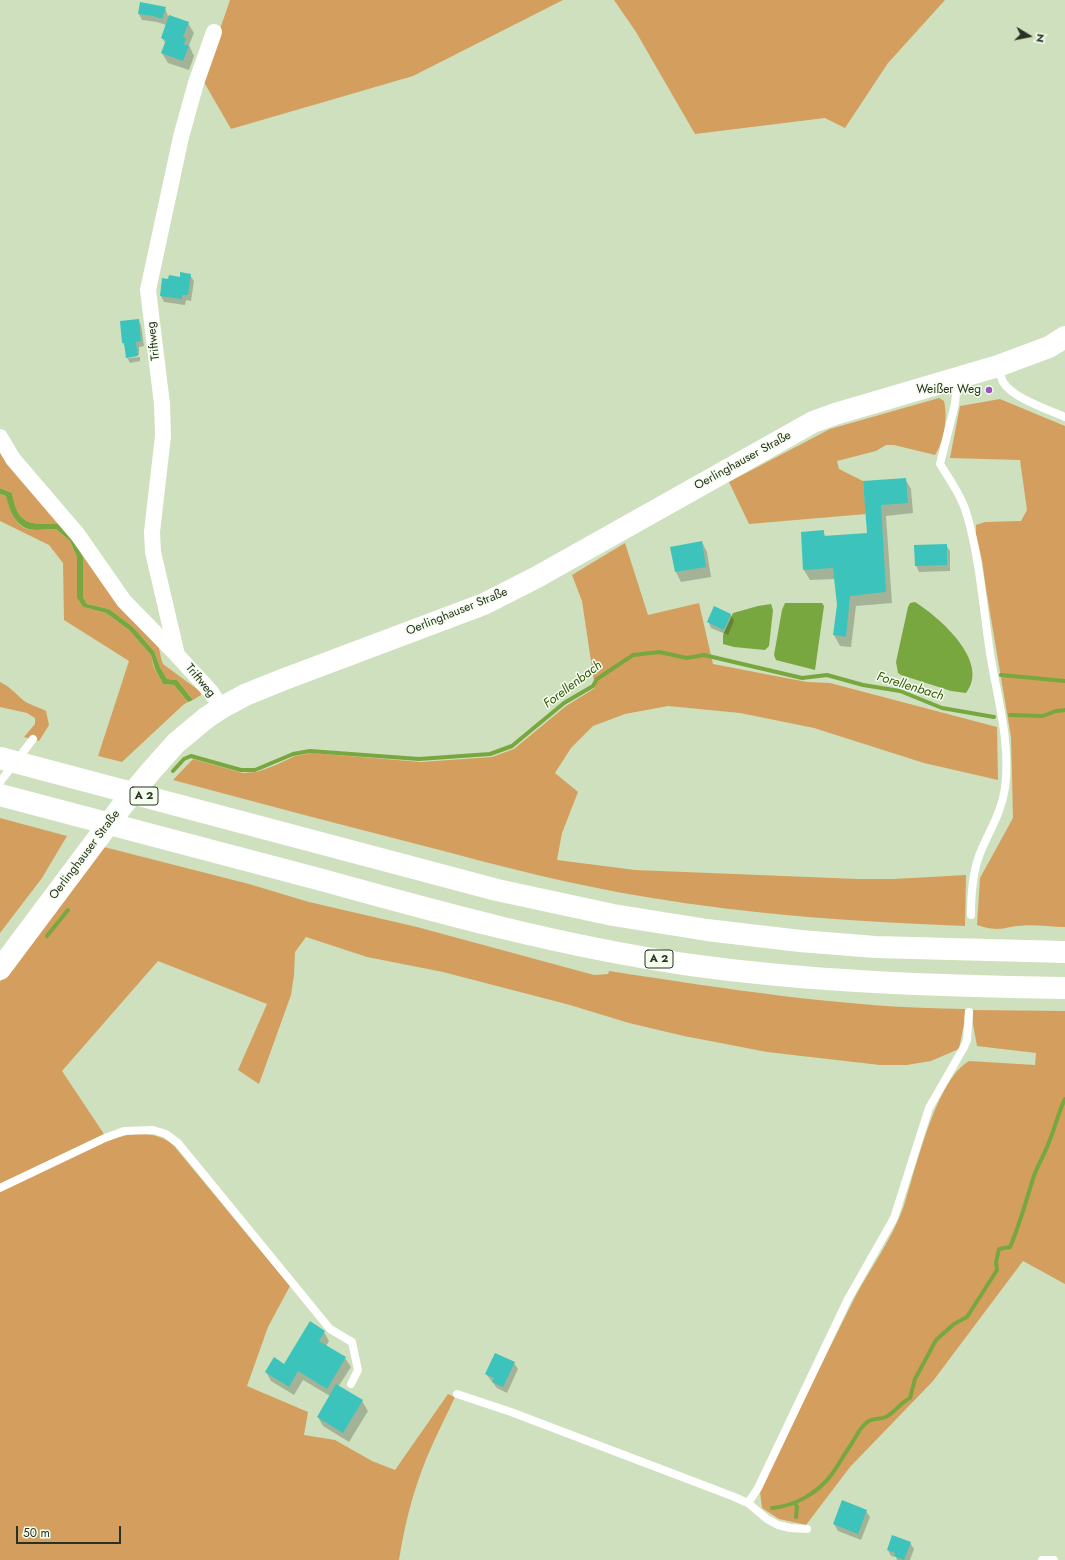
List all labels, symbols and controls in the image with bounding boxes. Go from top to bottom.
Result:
north arrow [1009,16,1049,56]
text: N [1032,32,1049,44]
street label: Triftweg [144,321,164,361]
place label: Weißer Weg [916,383,981,397]
marker: Weißer Weg [984,385,994,395]
street label: Oerlinghauser Straße [692,428,794,494]
street label: Oerlinghauser Straße [404,585,510,639]
water label: Forellenbach [541,658,605,712]
street label: Triftweg [182,661,218,701]
water label: Forellenbach [875,669,945,705]
road number: A 2 [130,787,158,805]
street label: Oerlinghauser Straße [47,807,123,903]
road number: A 2 [645,950,673,968]
scale bar [18,1518,123,1544]
text: 50 m [23,1524,50,1542]

